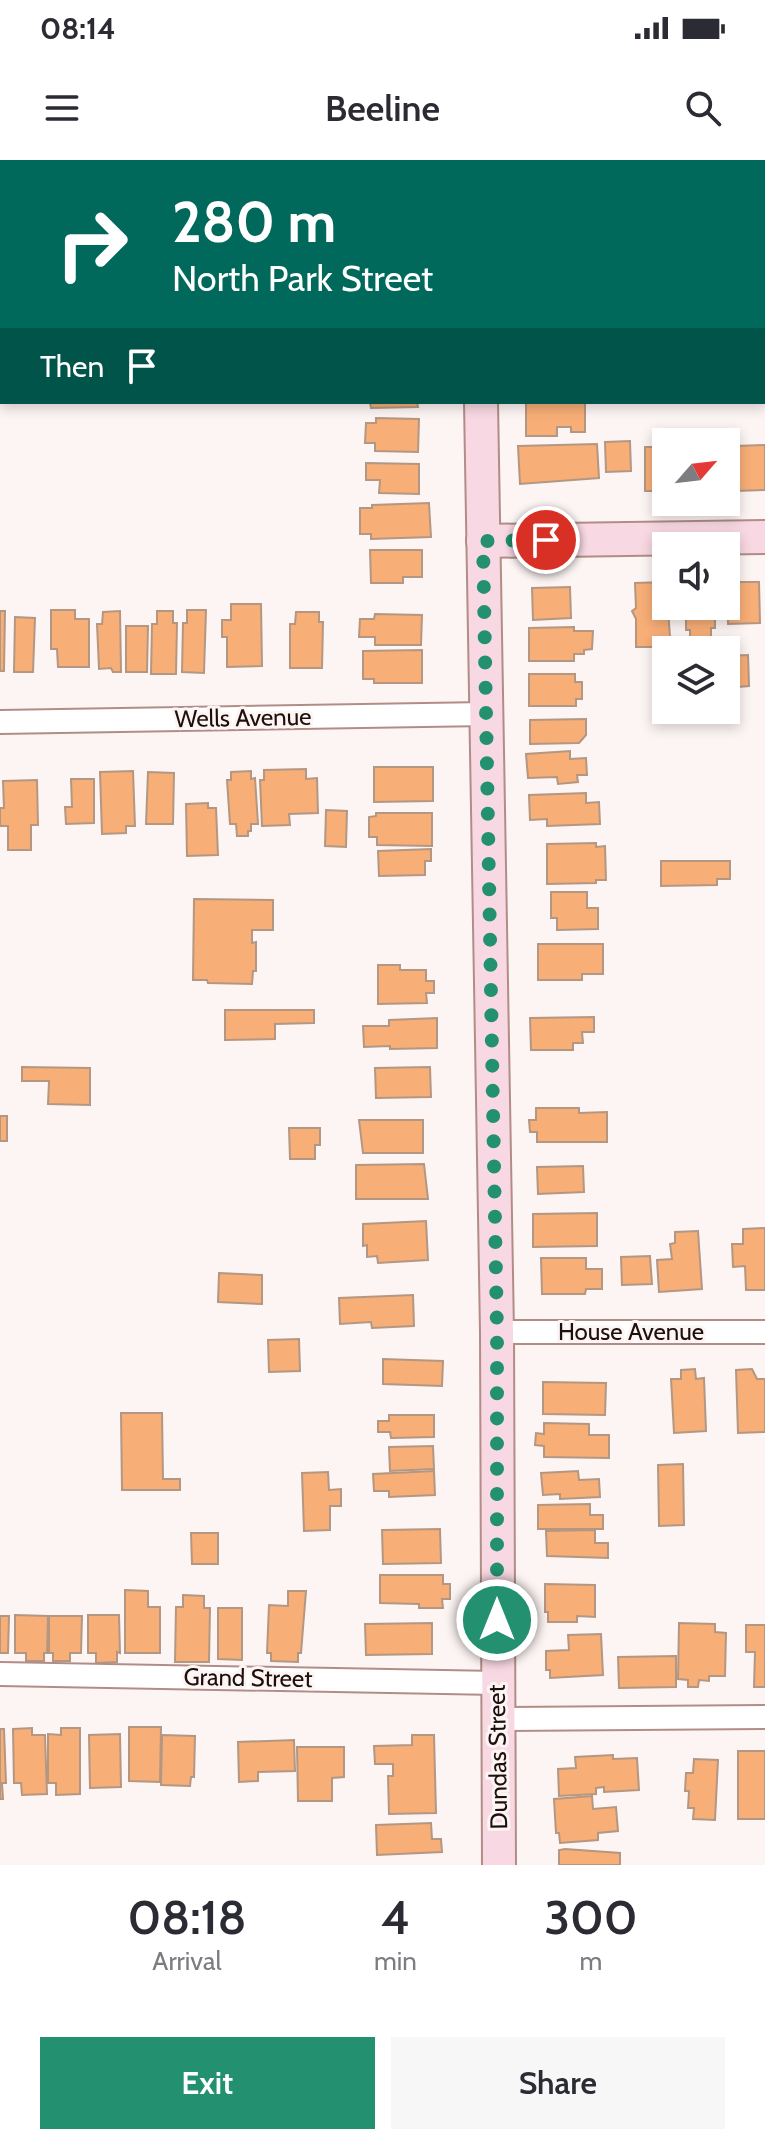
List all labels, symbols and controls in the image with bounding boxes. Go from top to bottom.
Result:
text: 08:14 [40,10,116,47]
icon: menu [40,86,84,130]
text: Beeline [325,86,440,130]
icon: search [681,86,725,130]
text: 280 m [172,188,336,256]
icon: right [40,192,144,296]
text: North Park Street [172,256,433,300]
icon: arrive [120,344,164,388]
text: Then [40,348,104,385]
north arrow [652,428,740,516]
map controls [652,428,740,724]
pin [512,506,580,574]
icon: arrive [524,518,568,562]
button: sound [652,532,740,620]
button: layers [652,636,740,724]
street label: Wells Avenue [174,702,312,733]
street label: House Avenue [558,1317,704,1346]
position arrow [455,1578,539,1662]
street label: Grand Street [183,1662,313,1693]
street label: Dundas Street [482,1684,513,1830]
text: 08:18 [127,1888,247,1946]
text: 4 [381,1888,410,1946]
text: 300 [544,1888,638,1946]
text: Arrival [152,1945,222,1977]
text: min [374,1945,417,1977]
text: m [579,1945,602,1977]
button: Exit [40,2037,375,2129]
button: Share [391,2037,725,2129]

